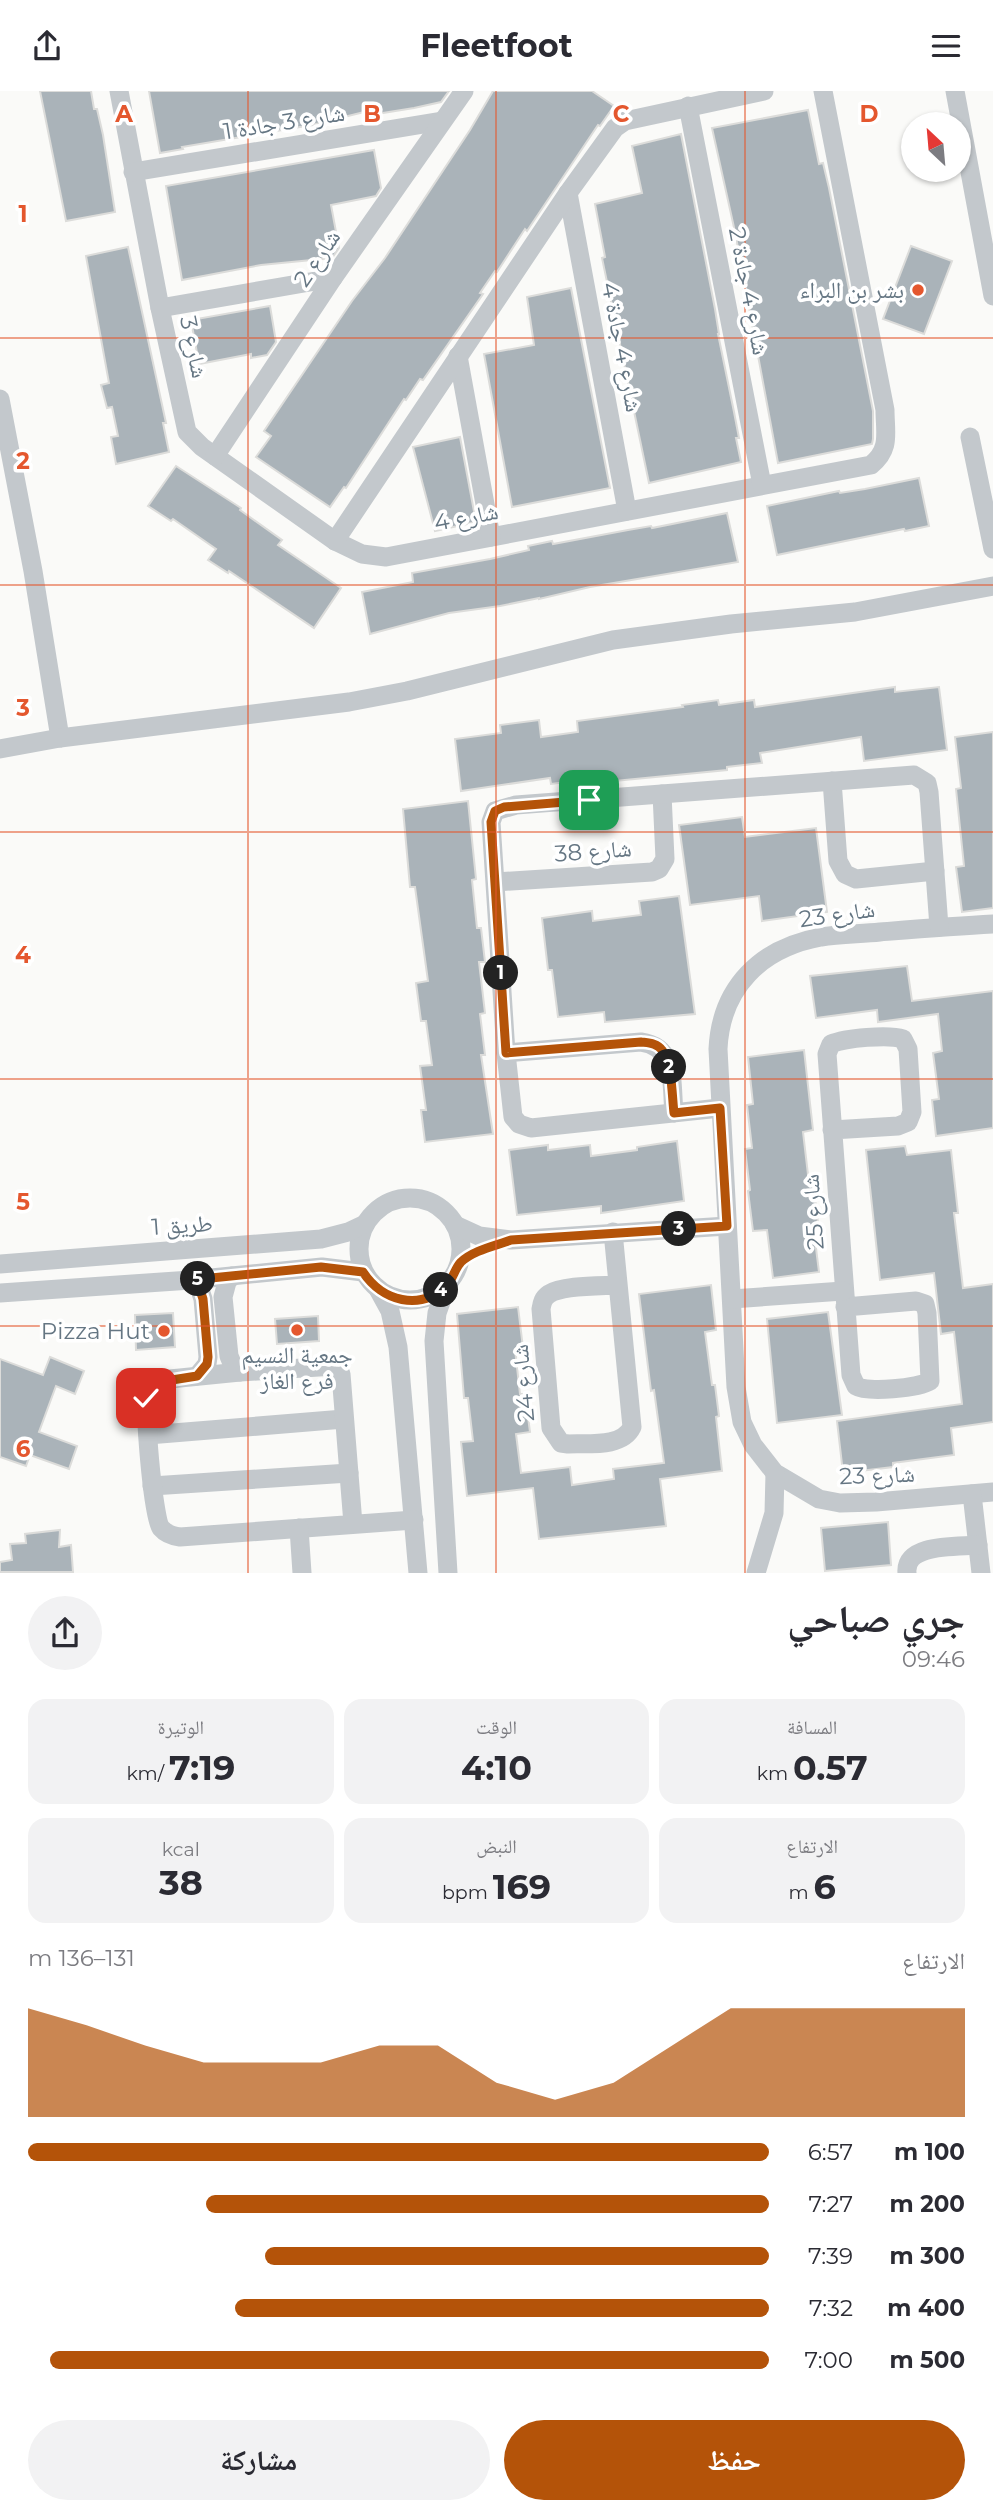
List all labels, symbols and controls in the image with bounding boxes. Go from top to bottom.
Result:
text: Fleetfoot [420,26,573,65]
icon: share [28,27,66,65]
icon: menu [927,27,965,65]
street label: شارع 3 جادة 1 [221,99,347,146]
text: A [114,100,133,128]
text: B [363,100,381,128]
text: C [613,100,630,128]
text: D [860,100,879,128]
north arrow [901,112,971,182]
map controls [901,112,971,182]
text: 1 [18,200,28,228]
street label: شارع 2 [288,224,347,292]
street label: شارع 4 جادة 2 [722,225,775,357]
place label: بشر بن البراء [799,276,904,304]
street label: شارع 4 جادة 4 [595,280,648,414]
marker: بشر بن البراء [910,282,926,298]
street label: شارع 3 [173,313,214,381]
text: 2 [16,447,30,475]
street label: شارع 4 [431,497,501,538]
text: 3 [15,694,30,722]
pin [559,770,619,830]
icon: arrive [570,781,608,819]
street label: شارع 38 [553,834,633,869]
street label: شارع 23 [798,895,877,934]
text: 4 [15,941,31,969]
pin: 1 [484,955,518,991]
text: 1 [497,961,504,984]
pin: 2 [652,1049,686,1084]
text: 2 [663,1055,674,1078]
street label: شارع 25 [796,1173,831,1251]
text: 5 [16,1188,30,1216]
street label: طريق 1 [150,1209,214,1241]
pin: 3 [662,1211,696,1247]
text: 3 [673,1217,684,1240]
pin: 5 [180,1261,216,1297]
text: 5 [192,1267,203,1290]
pin: 4 [424,1273,458,1307]
text: 4 [434,1278,447,1301]
place label: Pizza Hut [41,1317,150,1345]
marker: جمعية النسيم فرع الغاز [289,1322,305,1338]
marker: Pizza Hut [156,1323,172,1339]
place label: جمعية النسيم فرع الغاز [241,1341,353,1396]
street label: شارع 24 [506,1343,541,1423]
pin [116,1368,176,1428]
icon: check [127,1379,165,1417]
text: 6 [16,1435,31,1463]
street label: شارع 23 [839,1460,915,1491]
text: جري صباحي [787,1595,965,1642]
button: share [28,1596,102,1670]
text: 09:46 [902,1645,965,1673]
text: الوتيرة [158,1716,204,1739]
text: الوقت [476,1716,517,1739]
text: المسافة [787,1716,837,1739]
text: 7:19 [169,1746,235,1789]
text: 4:10 [461,1746,532,1789]
text: 0.57 [793,1746,868,1789]
text: /km [126,1762,169,1785]
text: km [757,1762,793,1785]
text: النبض [476,1835,517,1858]
text: الارتفاع [786,1835,838,1858]
text: kcal [162,1838,200,1861]
text: 38 [159,1861,203,1904]
text: 169 [493,1865,551,1908]
text: 6 [814,1865,836,1908]
text: bpm [442,1881,493,1904]
text: m [788,1881,814,1904]
text: 131–136 m [28,1944,135,1972]
text: الارتفاع [902,1947,965,1975]
text: 6:57 [808,2138,853,2166]
text: 100 m [894,2138,965,2166]
text: 7:27 [808,2190,853,2218]
text: 200 m [890,2190,965,2218]
text: 7:39 [808,2242,853,2270]
text: 300 m [889,2242,965,2270]
text: 7:32 [809,2294,853,2322]
text: 400 m [887,2294,965,2322]
text: 7:00 [805,2346,853,2374]
text: 500 m [889,2346,965,2374]
button: مشاركة [28,2420,490,2500]
button: حفظ [504,2420,965,2500]

